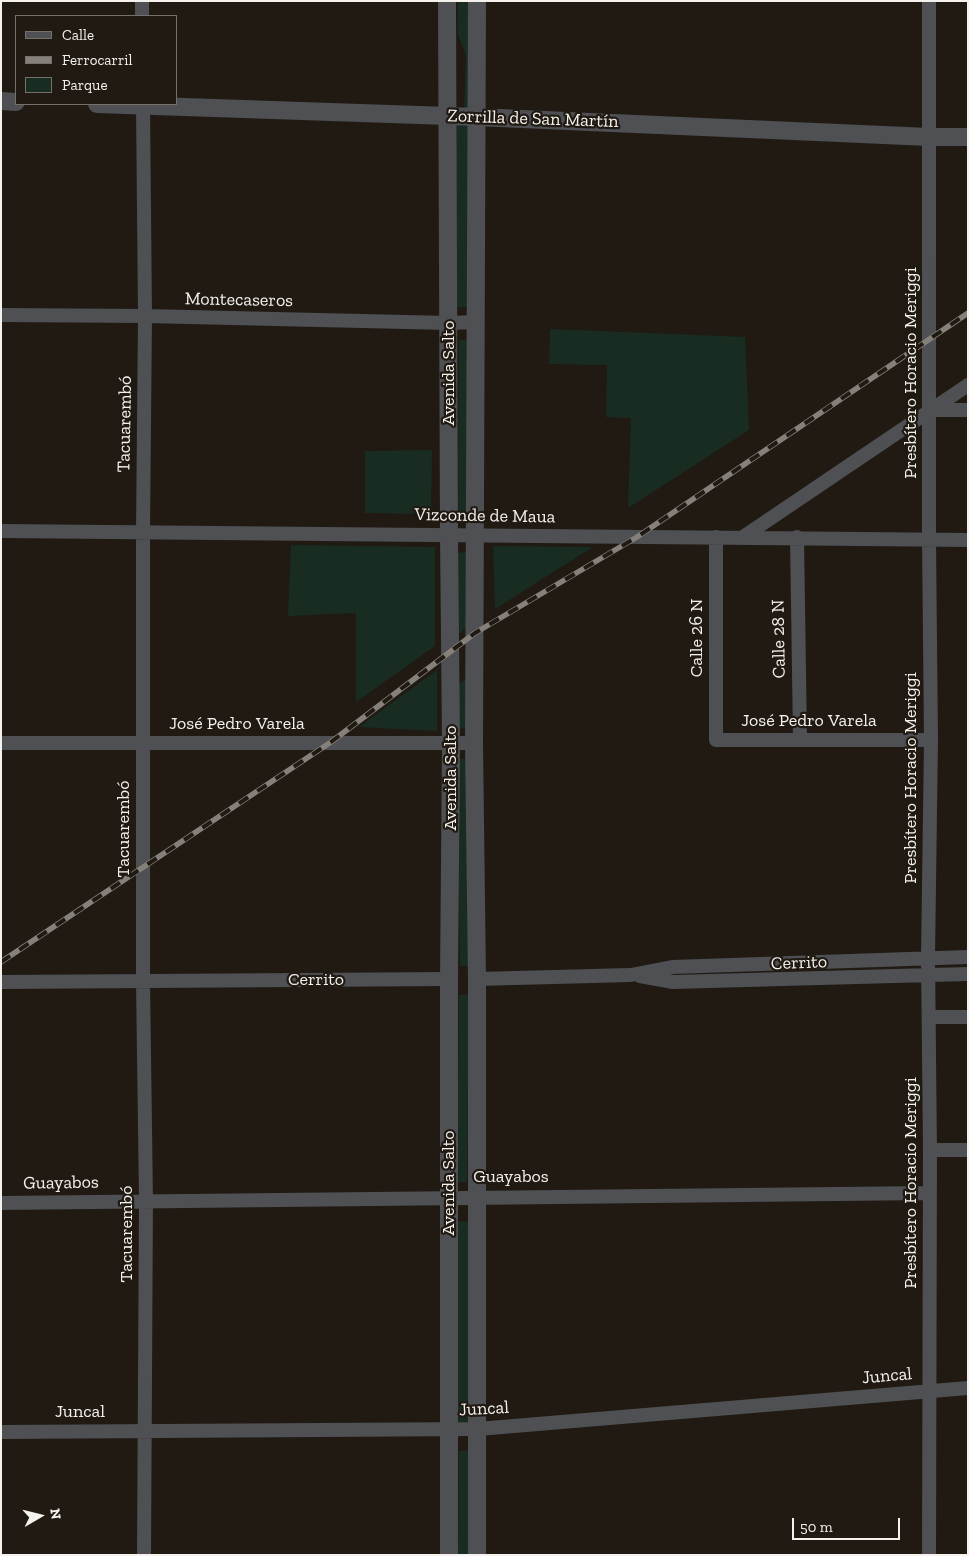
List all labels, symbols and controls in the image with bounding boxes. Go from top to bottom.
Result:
legend [15,15,178,105]
text: Calle [62,26,94,44]
text: Ferrocarril [62,51,132,69]
text: Parque [62,76,108,94]
street label: Zorrilla de San Martín [447,105,619,133]
street label: Presbítero Horacio Meriggi [900,267,922,479]
street label: Montecaseros [185,288,293,312]
street label: Avenida Salto [438,320,460,426]
street label: Tacuarembó [113,375,137,473]
street label: Vizconde de Maua [415,504,555,528]
street label: Calle 26 N [686,599,708,677]
street label: Calle 28 N [768,599,790,679]
street label: Presbítero Horacio Meriggi [900,672,922,884]
street label: José Pedro Varela [741,710,877,732]
street label: José Pedro Varela [169,713,305,735]
street label: Avenida Salto [440,725,462,831]
street label: Tacuarembó [113,781,135,877]
street label: Cerrito [771,951,827,975]
street label: Cerrito [288,969,344,991]
street label: Presbítero Horacio Meriggi [900,1077,922,1289]
street label: Avenida Salto [438,1130,460,1236]
street label: Guayabos [473,1166,549,1188]
street label: Guayabos [23,1172,99,1194]
street label: Tacuarembó [116,1186,138,1282]
street label: Juncal [861,1363,913,1389]
street label: Juncal [458,1397,510,1421]
street label: Juncal [55,1401,105,1423]
north arrow [15,1491,65,1541]
text: N [46,1507,65,1520]
scale bar [794,1508,902,1540]
text: 50 m [800,1518,833,1536]

